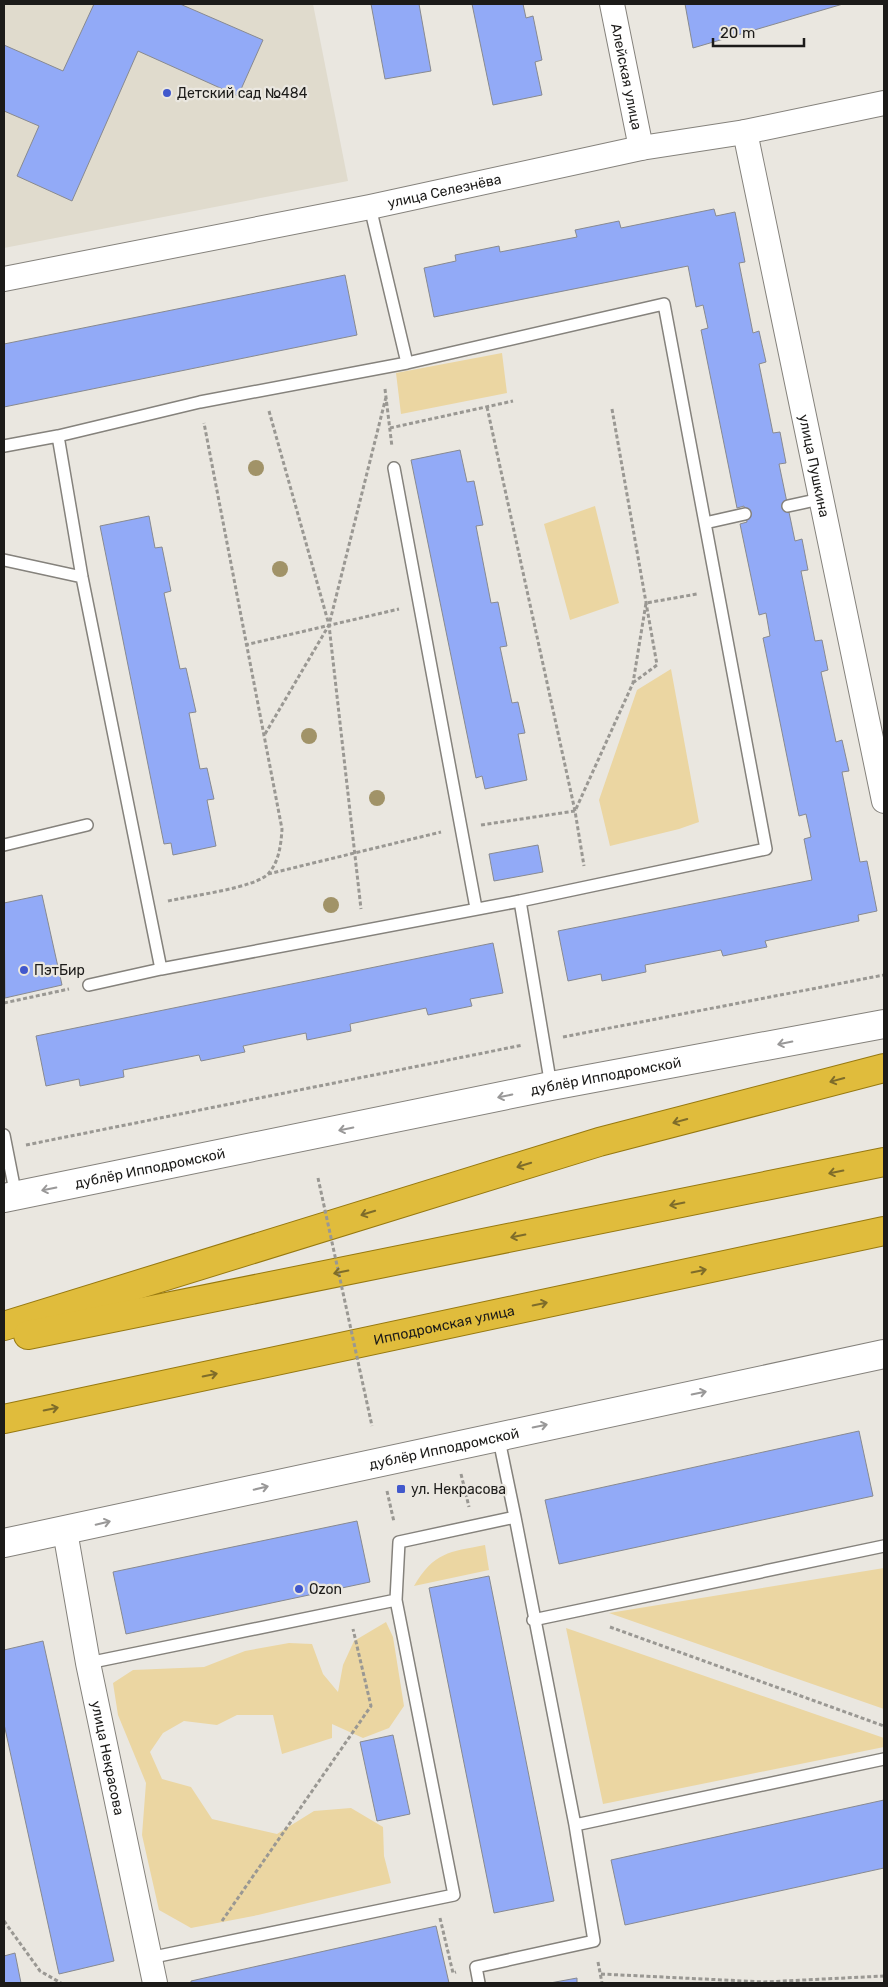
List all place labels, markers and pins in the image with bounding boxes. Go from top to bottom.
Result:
place label: Детский сад №484 [177,85,308,102]
marker: Детский сад №484 [161,87,173,99]
place label: ПэтБир [34,962,85,979]
marker: ПэтБир [18,964,30,976]
place label: ул. Некрасова [411,1481,506,1498]
marker: ул. Некрасова [395,1483,407,1495]
place label: Ozon [309,1581,342,1598]
marker: Ozon [293,1583,305,1595]

